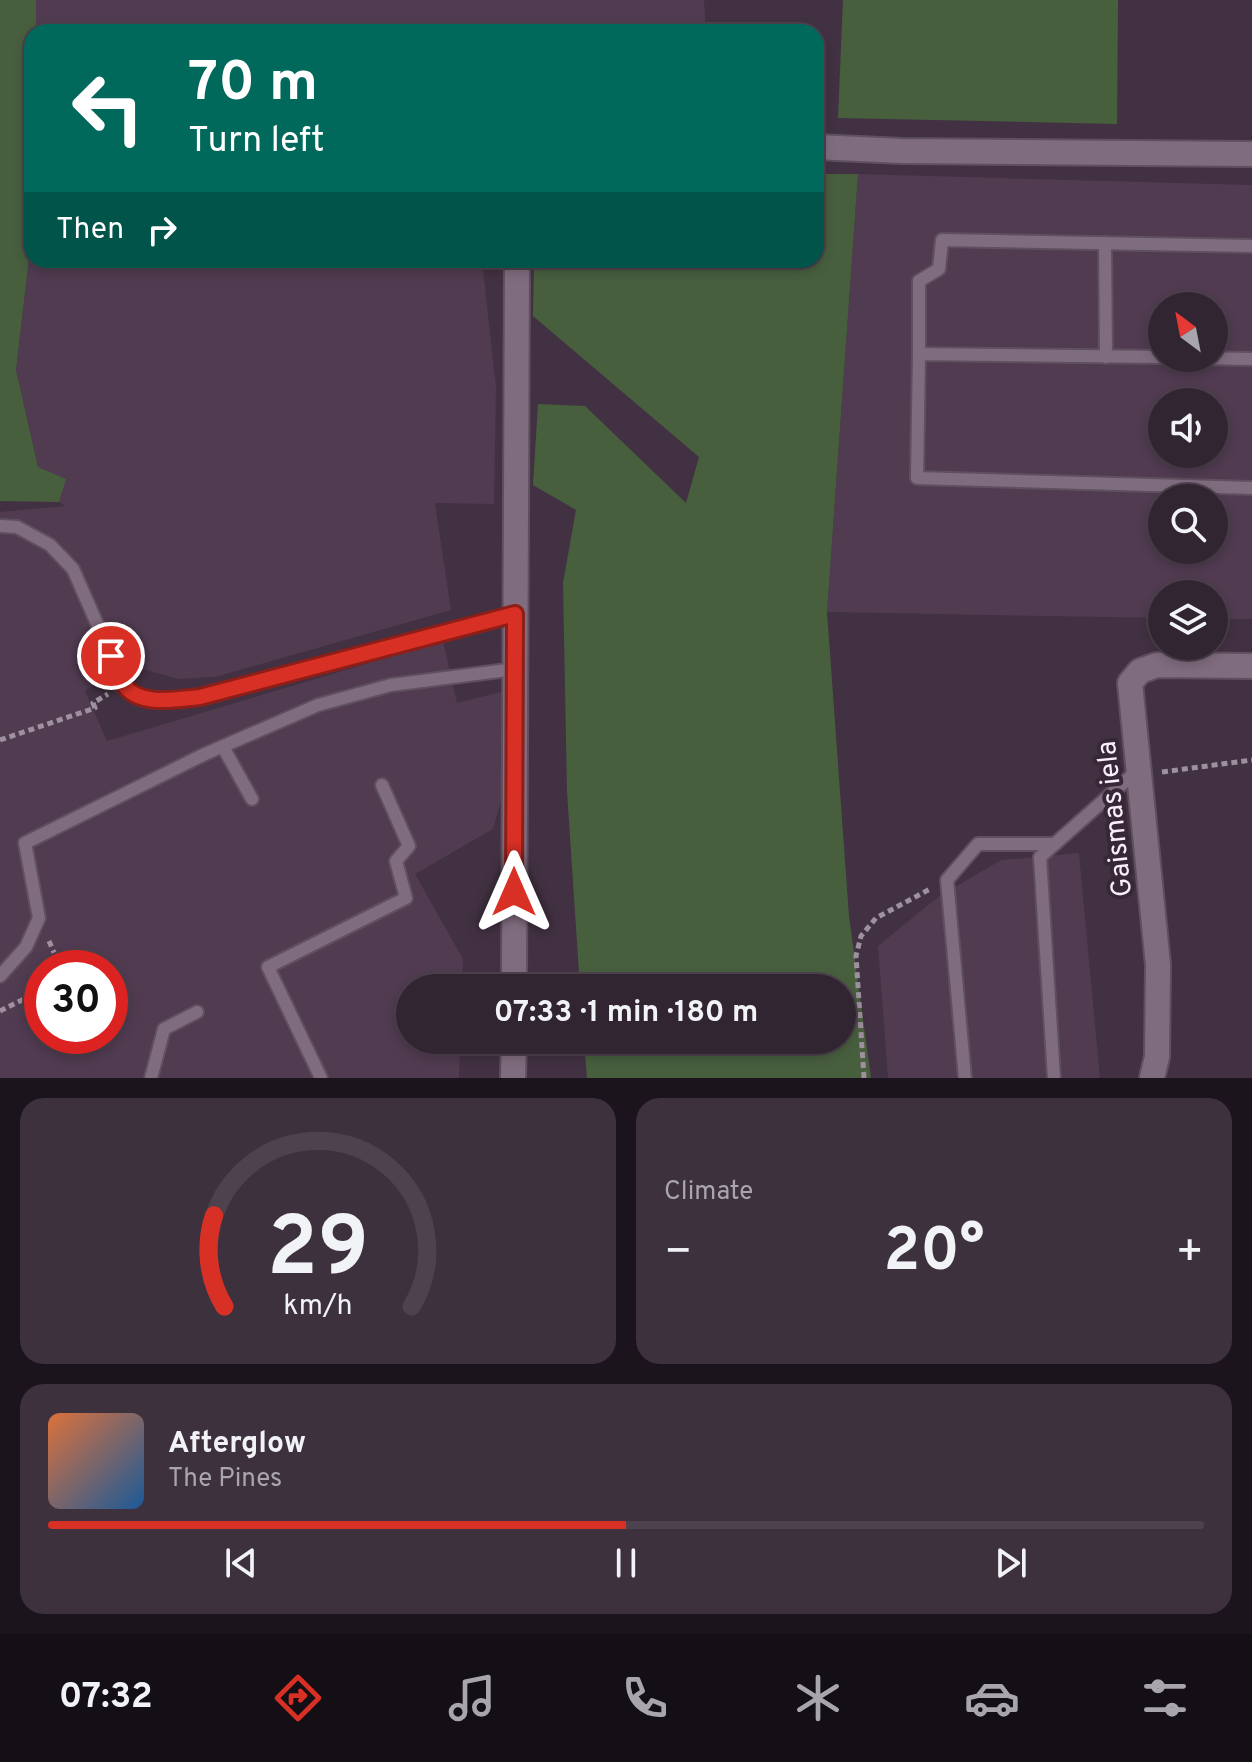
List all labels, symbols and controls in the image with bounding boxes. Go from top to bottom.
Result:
text: 70 m [188,50,318,120]
icon: left [56,56,160,160]
text: Turn left [188,119,325,165]
icon: right [140,208,184,252]
text: Then [56,212,124,249]
north arrow [1148,292,1228,372]
map controls [1148,292,1228,660]
button: sound [1148,388,1228,468]
button: search [1148,484,1228,564]
button: layers [1148,580,1228,660]
pin [77,622,145,690]
icon: arrive [89,634,133,678]
street label: Gaismas iela [1090,739,1142,899]
position arrow [472,850,556,934]
speed limit sign: 30 [24,950,128,1054]
text: 07:33 · 1 min · 180 m [494,995,758,1032]
text: Climate [664,1176,753,1209]
text: 29 [267,1200,369,1305]
text: 20° [883,1216,985,1292]
text: − [664,1226,692,1282]
text: + [1176,1226,1204,1282]
text: km/h [283,1289,353,1325]
text: Afterglow [168,1426,306,1463]
text: The Pines [168,1463,282,1496]
icon: previous [219,1541,263,1585]
icon: pause [604,1541,648,1585]
icon: next [989,1541,1033,1585]
icon: directions [270,1670,326,1726]
icon: music [444,1670,500,1726]
icon: phone [617,1670,673,1726]
icon: climate [790,1670,846,1726]
icon: car [964,1670,1020,1726]
icon: filters [1137,1670,1193,1726]
text: 07:32 [59,1675,153,1721]

